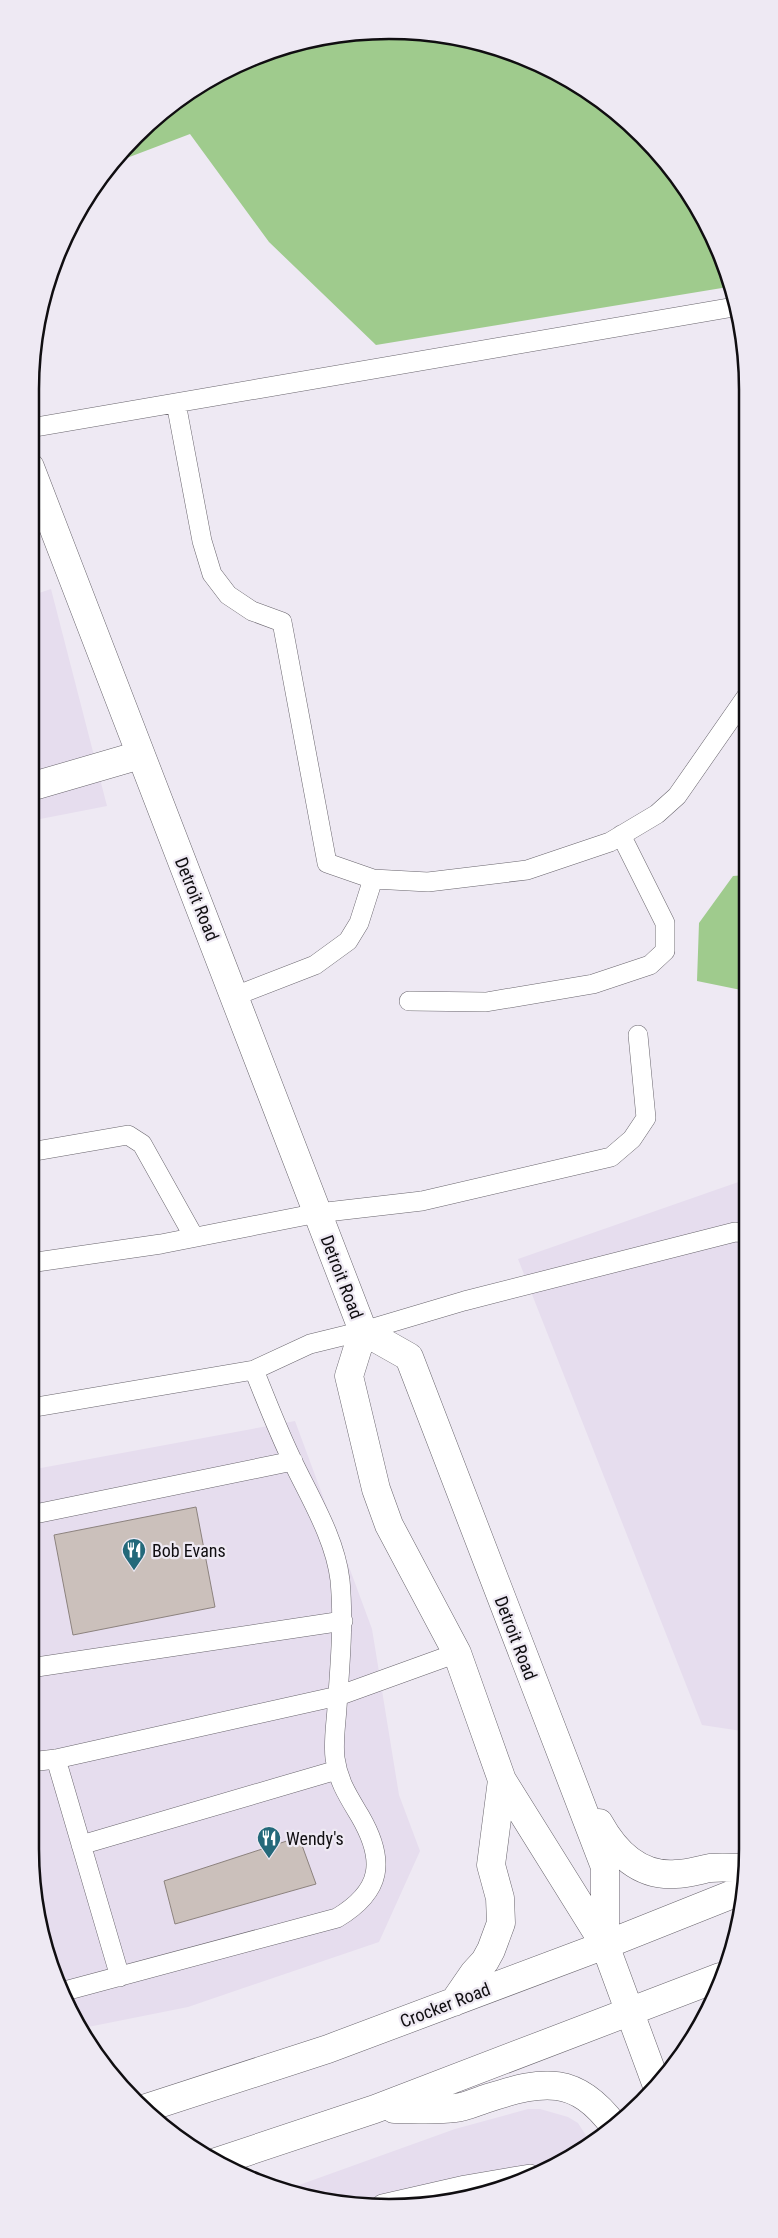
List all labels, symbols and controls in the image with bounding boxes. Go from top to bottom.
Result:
street label: Detroit Road [171,854,223,944]
street label: Detroit Road [316,1232,368,1322]
restaurant icon: Bob Evans [121,1537,147,1571]
place label: Bob Evans [152,1540,226,1561]
street label: Detroit Road [490,1593,542,1683]
restaurant icon: Wendy's [256,1825,282,1859]
place label: Wendy's [286,1828,344,1849]
street label: Crocker Road [397,1978,493,2032]

